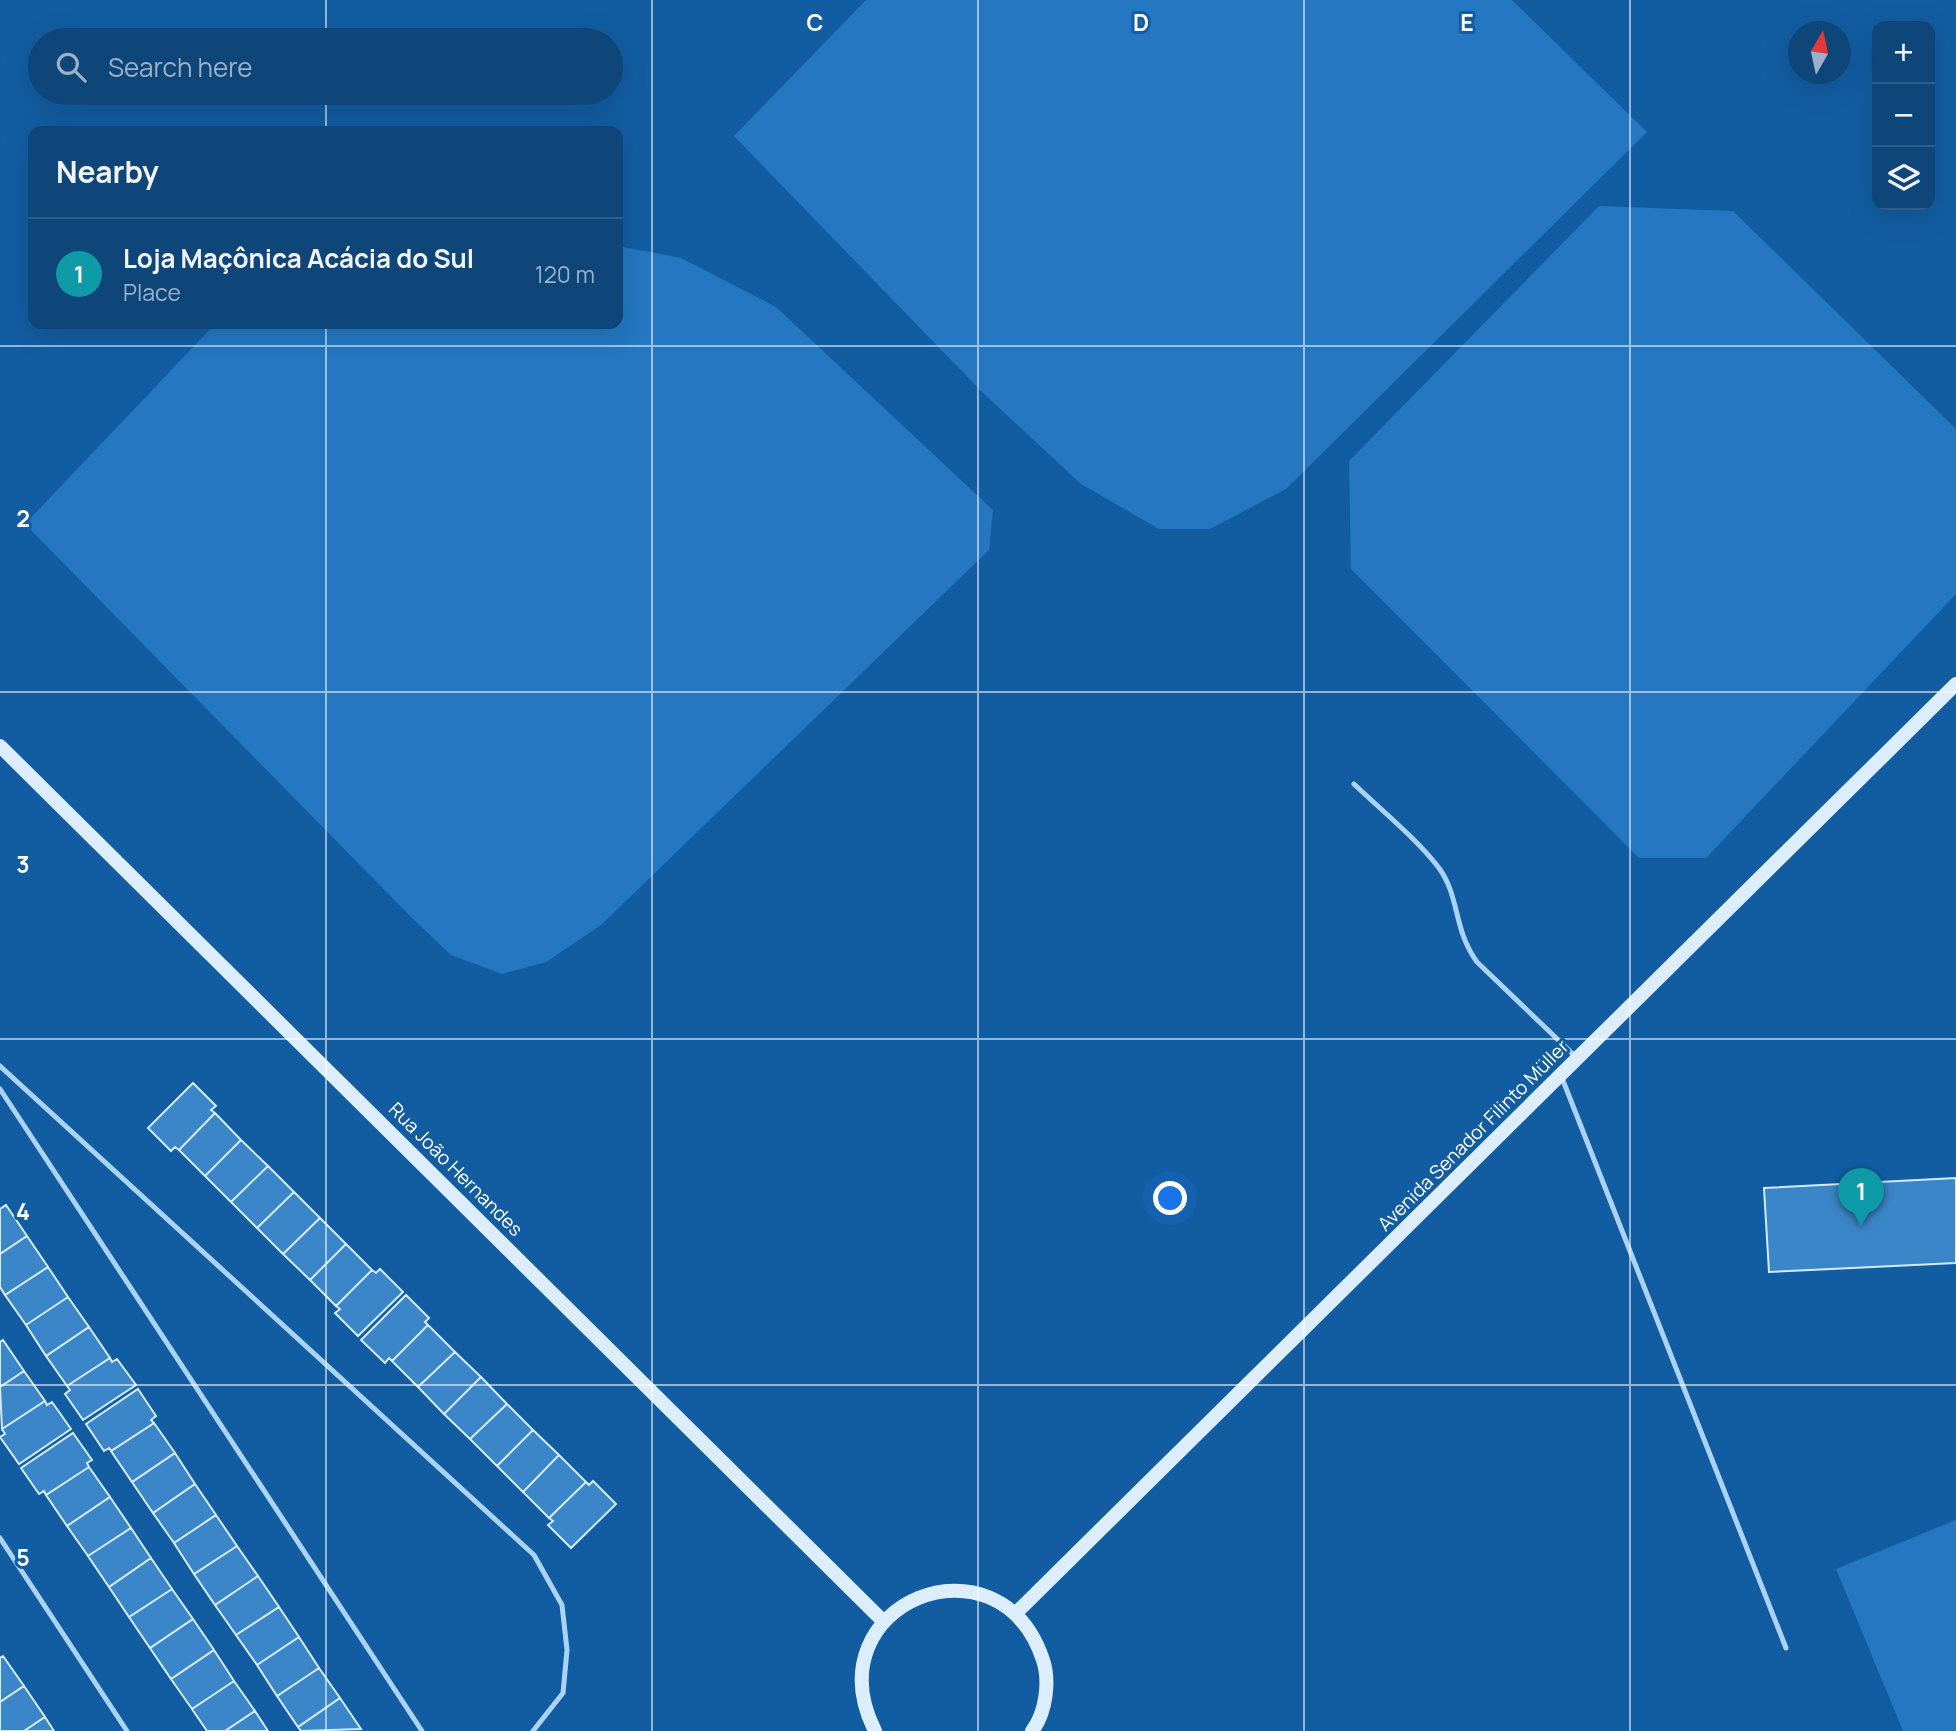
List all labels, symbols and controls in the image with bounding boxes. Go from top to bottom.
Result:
text: C [807,6,824,38]
text: D [1133,6,1149,38]
text: E [1460,6,1474,38]
north arrow [1788,21,1851,84]
map controls [1872,21,1935,210]
button: + [1872,21,1935,84]
search box [28,28,623,105]
icon: search [52,48,90,86]
text: Search here [108,49,253,85]
button: − [1872,84,1935,147]
button: layers [1872,147,1935,210]
text: Nearby [56,151,159,192]
text: Loja Maçônica Acácia do Sul [123,240,474,276]
text: 1 [74,258,84,290]
text: 120 m [535,258,595,290]
text: Place [123,276,181,308]
text: 2 [16,502,30,534]
text: 3 [16,848,30,880]
street label: Avenida Senador Filinto Müller [1372,1034,1574,1236]
street label: Rua João Hernandes [383,1096,529,1242]
pin: 1 [1838,1168,1884,1226]
your location [1153,1181,1187,1215]
text: 4 [16,1195,30,1227]
text: 5 [16,1541,30,1573]

